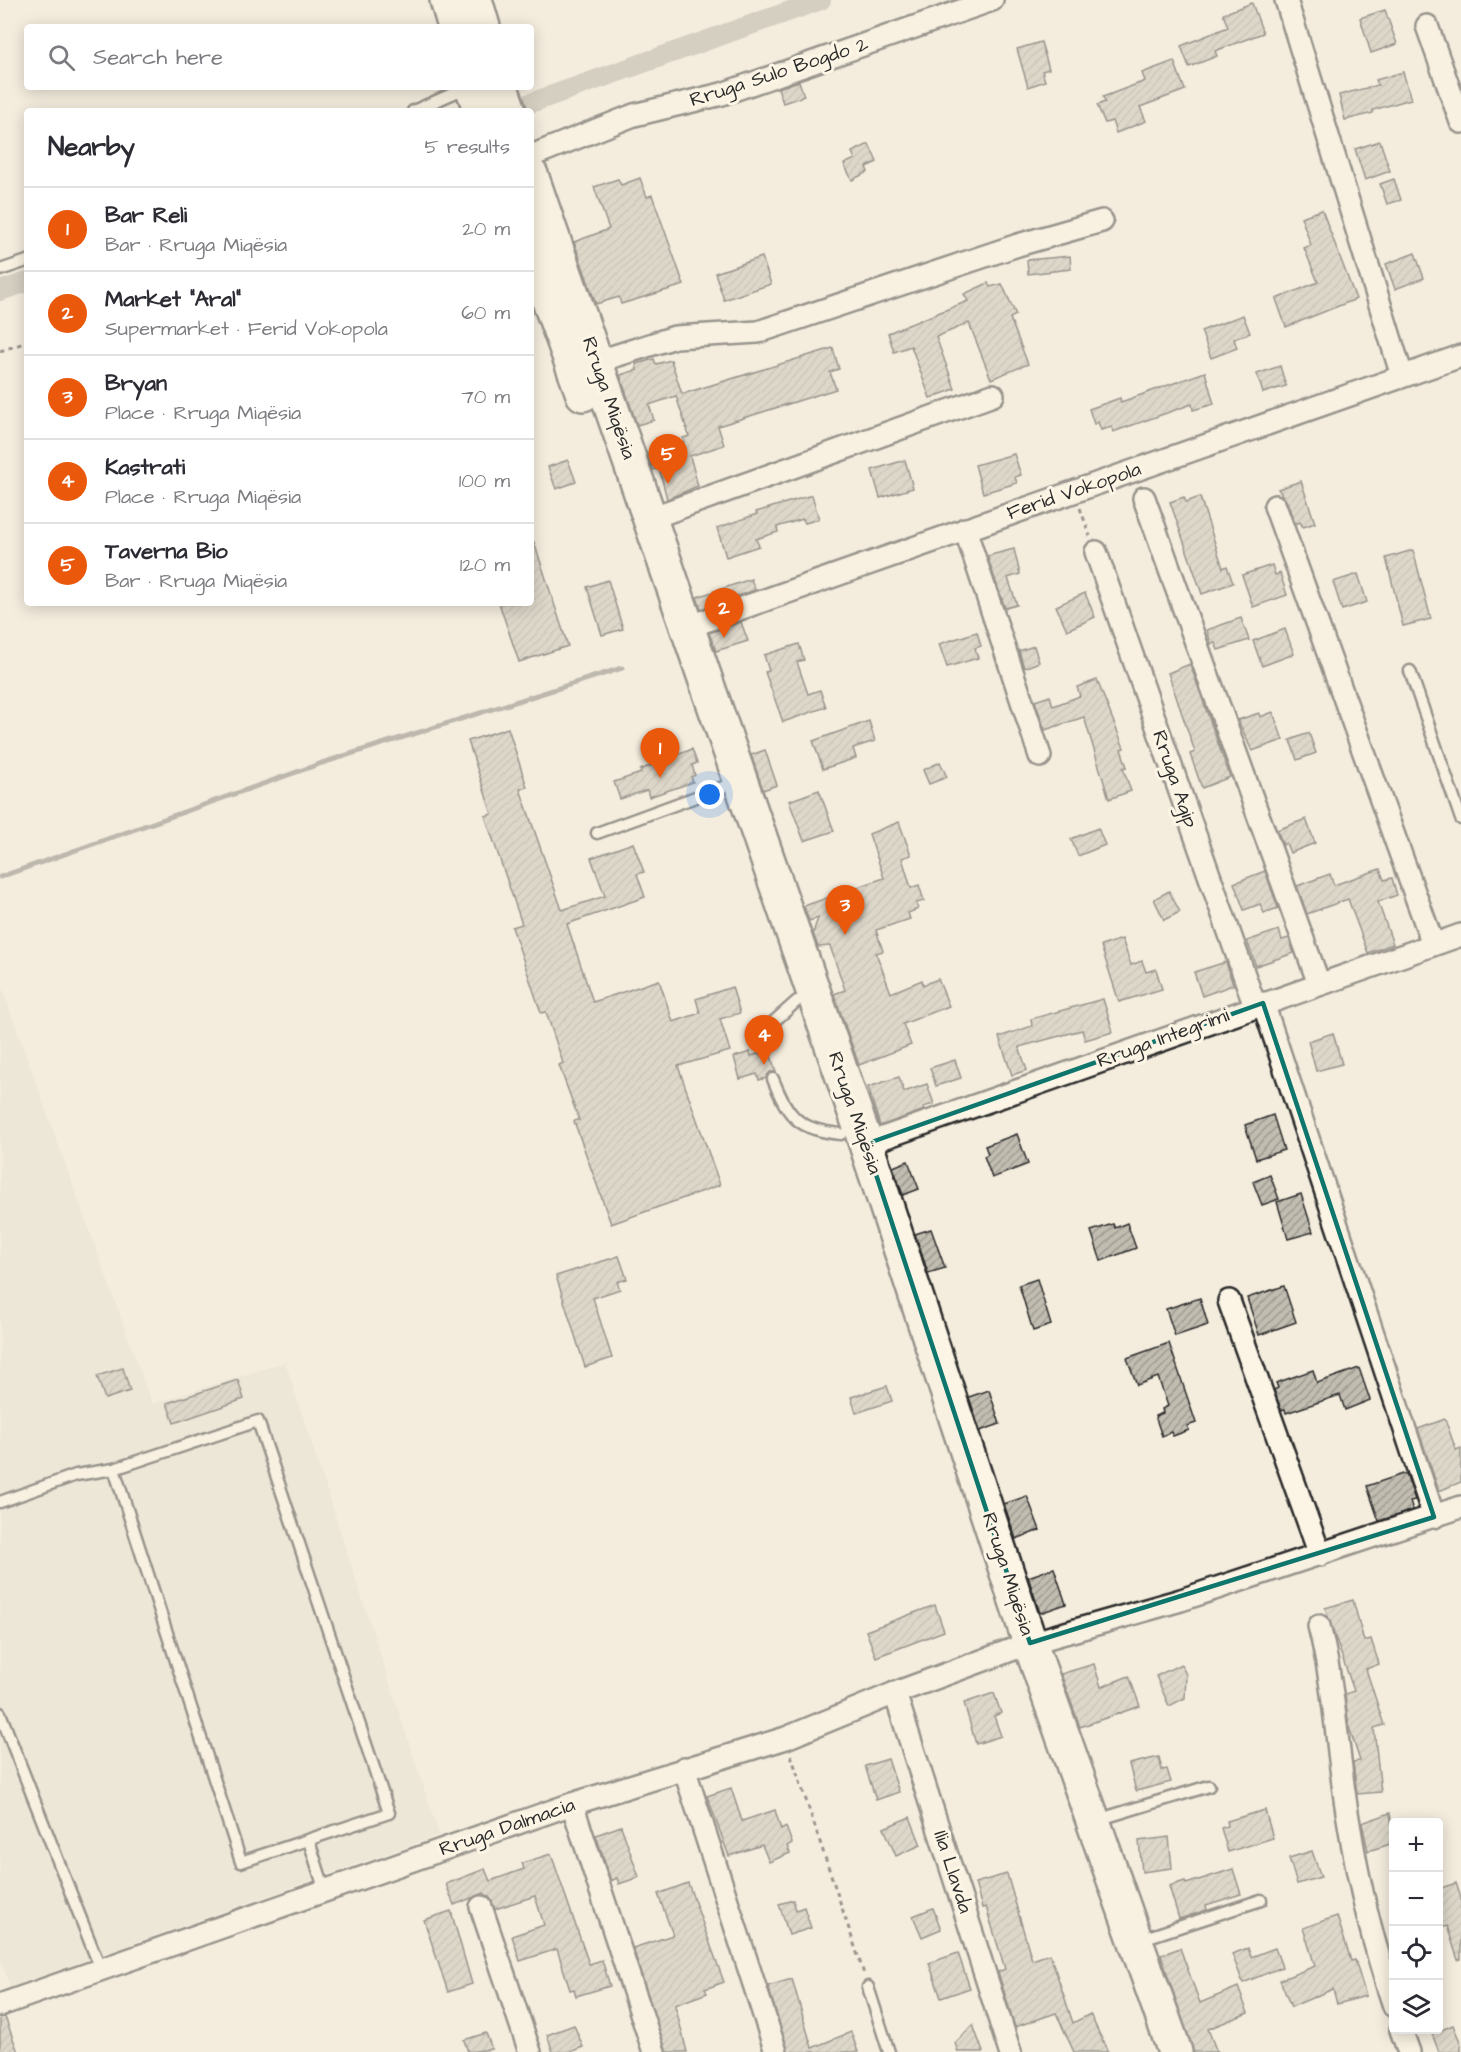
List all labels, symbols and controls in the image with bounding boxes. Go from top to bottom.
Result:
search box [24,24,534,90]
street label: Rruga Sulo Bogdo 2 [686,30,873,115]
icon: search [45,41,78,74]
text: Search here [93,42,223,73]
text: Nearby [48,129,135,165]
text: 5 results [425,133,510,161]
text: Bar Reli [105,200,187,231]
text: 1 [66,215,69,243]
text: 20 m [462,215,510,243]
text: Bar · Rruga Miqësia [105,231,287,259]
text: Market "Aral" [105,284,241,315]
text: 2 [62,299,73,327]
text: 60 m [461,299,510,327]
text: Supermarket · Ferid Vokopola [105,315,388,343]
street label: Rruga Miqësia [574,333,643,463]
text: Bryan [105,368,167,399]
text: 3 [62,383,73,411]
text: 70 m [462,383,510,411]
text: Place · Rruga Miqësia [105,399,301,427]
pin: 5 [648,434,688,484]
text: Kastrati [105,452,185,483]
street label: Ferid Vokopola [1003,455,1145,527]
text: 4 [61,467,74,495]
text: 100 m [459,467,510,495]
text: Place · Rruga Miqësia [105,483,301,511]
text: Taverna Bio [105,536,228,567]
text: 5 [60,551,75,579]
text: 120 m [460,551,510,579]
text: Bar · Rruga Miqësia [105,567,287,595]
pin: 2 [704,588,744,638]
street label: Rruga Agip [1144,727,1205,832]
pin: 1 [640,728,680,778]
your location [695,780,724,809]
pin: 3 [826,886,864,935]
street label: Rruga Integrimi [1093,1001,1233,1076]
pin: 4 [744,1016,783,1065]
street label: Rruga Miqësia [820,1048,889,1178]
street label: Rruga Miqësia [974,1509,1041,1639]
street label: Rruga Dalmacia [435,1791,579,1864]
map controls [1389,1818,1443,2034]
button: + [1389,1818,1443,1872]
street label: Ilia Llavda [926,1827,980,1917]
button: − [1389,1872,1443,1926]
button: locate [1389,1926,1443,1980]
button: layers [1389,1980,1443,2034]

